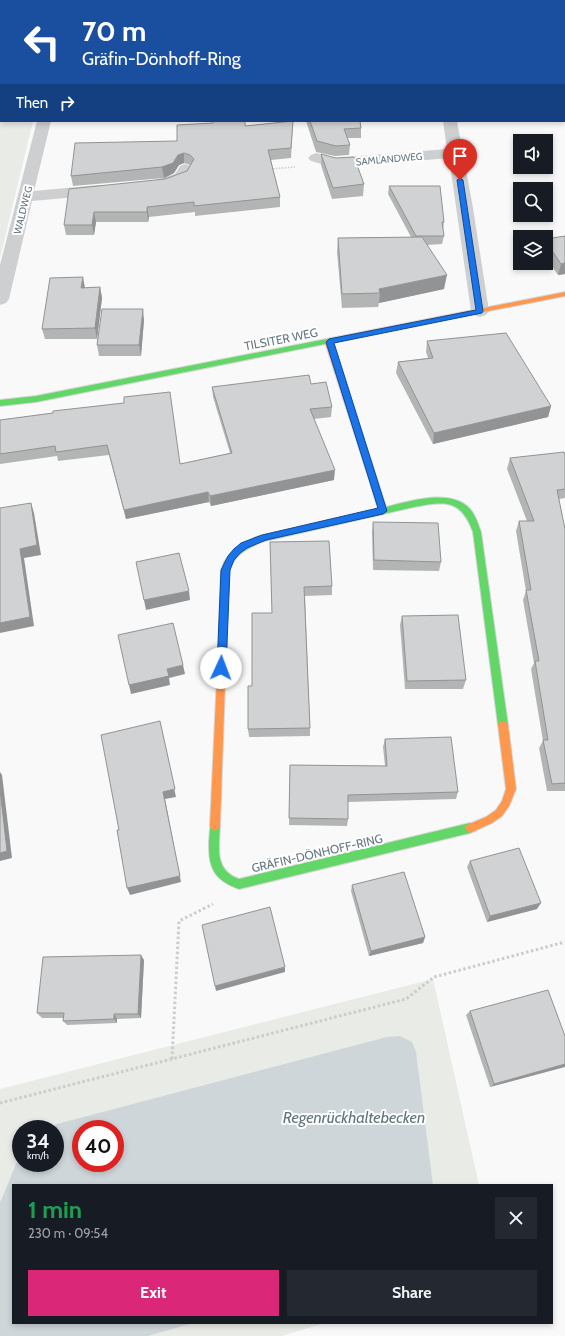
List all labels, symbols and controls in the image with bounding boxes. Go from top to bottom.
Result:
text: 70 m [82,14,146,48]
icon: left [16,16,68,68]
text: Gräfin-Dönhoff-Ring [82,48,241,70]
icon: right [56,92,78,114]
text: Then [16,94,48,112]
map controls [513,134,553,270]
button: sound [513,134,553,174]
pin [443,139,477,180]
icon: arrive [449,145,471,167]
street label: SAMLANDWEG [355,150,423,168]
button: search [513,182,553,222]
street label: WALDWEG [11,184,35,235]
button: layers [513,230,553,270]
street label: TILSITER WEG [243,325,319,353]
position arrow [200,647,242,689]
street label: GRÄFIN-DÖNHOFF-RING [250,831,384,875]
water label: Regenrückhaltebecken [283,1108,425,1127]
speed limit sign: 40 [72,1120,124,1172]
text: 34 [26,1129,50,1153]
text: km/h [27,1149,49,1162]
text: 1 min [28,1195,82,1224]
button: close [495,1197,537,1239]
text: 230 m · 09:54 [28,1225,108,1241]
button: Exit [28,1270,279,1316]
button: Share [287,1270,537,1316]

